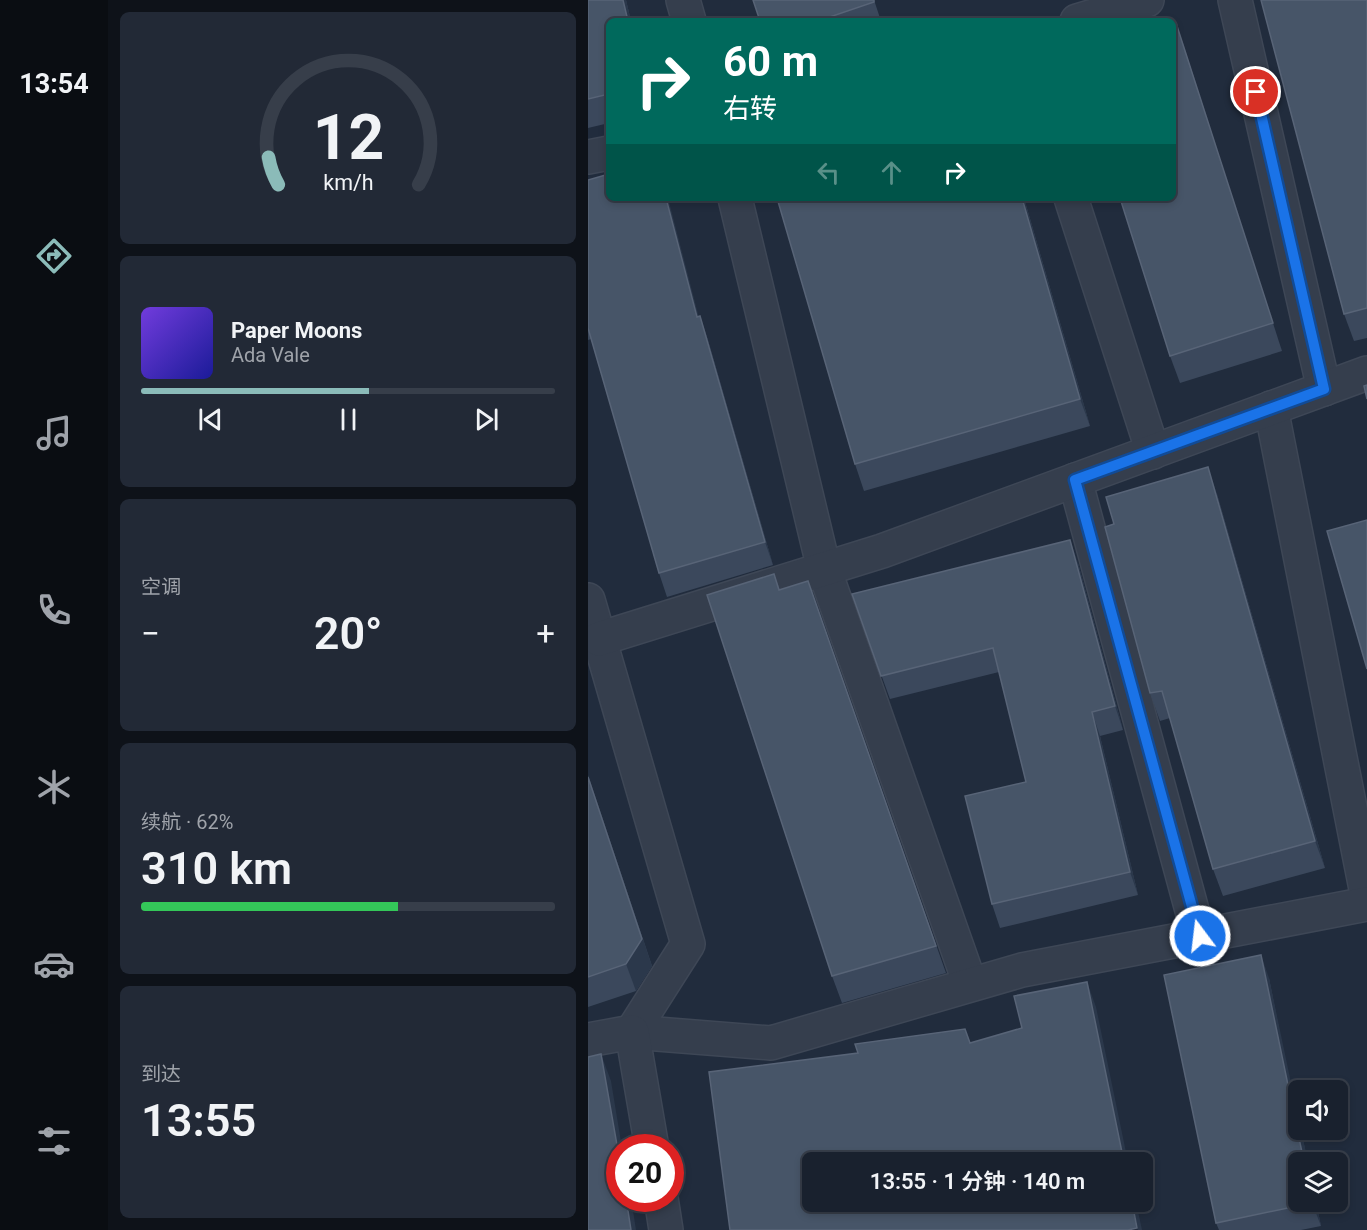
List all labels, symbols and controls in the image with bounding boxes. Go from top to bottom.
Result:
text: 60 m [723,37,818,86]
icon: right [624,42,702,120]
pin [1230,66,1281,117]
text: 13:54 [19,68,89,100]
icon: arrive [1239,75,1272,108]
text: 右转 [723,93,777,125]
text: 12 [312,101,384,174]
icon: left [812,156,845,189]
icon: ahead [875,156,908,189]
icon: right [938,156,971,189]
text: km/h [323,170,373,195]
icon: directions [33,235,75,277]
text: Paper Moons [231,318,362,343]
text: Ada Vale [231,343,310,367]
icon: previous [194,403,227,436]
icon: pause [332,403,365,436]
icon: next [470,403,503,436]
icon: music [33,412,75,454]
text: 空调 [141,575,181,599]
icon: phone [33,589,75,631]
text: 20° [314,607,382,660]
text: − [141,614,160,653]
text: + [536,614,555,653]
icon: climate [33,766,75,808]
text: 续航 · 62% [141,810,233,834]
text: 310 km [141,842,292,895]
position arrow [1168,904,1232,968]
icon: car [33,943,75,985]
text: 到达 [141,1062,181,1086]
map controls [1288,1080,1348,1212]
button: sound [1288,1080,1348,1140]
text: 13:55 [141,1094,256,1147]
icon: filters [33,1120,75,1162]
speed limit sign: 20 [606,1134,684,1212]
button: layers [1288,1152,1348,1212]
text: 13:55 · 1 分钟 · 140 m [870,1169,1085,1194]

